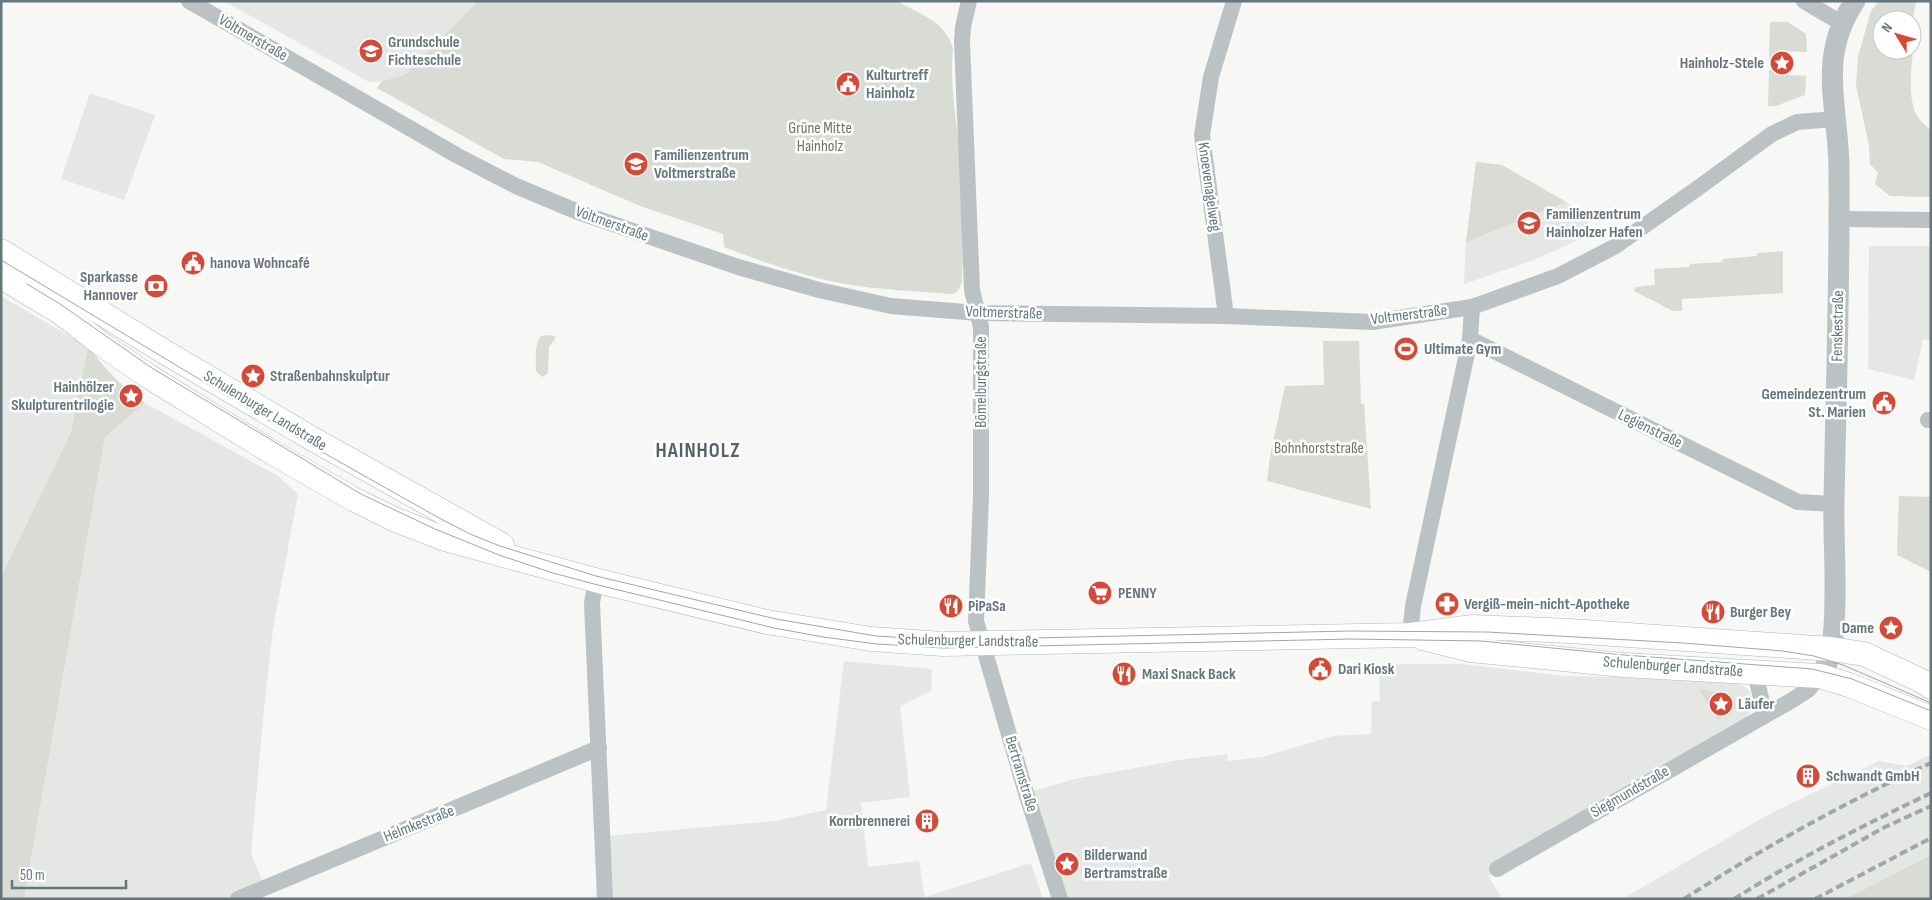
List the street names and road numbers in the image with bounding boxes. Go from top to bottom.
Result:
street label: Voltmerstraße [215,11,291,65]
street label: Knoevenagelweg [1193,141,1225,233]
street label: Voltmerstraße [573,202,651,246]
street label: Fenskestraße [1828,290,1848,362]
street label: Voltmerstraße [1370,301,1448,329]
street label: Voltmerstraße [965,302,1043,324]
street label: Bömelburgstraße [972,336,991,428]
street label: Schulenburger Landstraße [200,367,330,455]
street label: Legienstraße [1615,405,1685,453]
street label: Schulenburger Landstraße [898,630,1038,652]
street label: Schulenburger Landstraße [1602,653,1744,681]
street label: Bertramstraße [1000,734,1042,814]
street label: Siegmundstraße [1587,762,1673,822]
street label: Helmkestraße [381,801,457,847]

